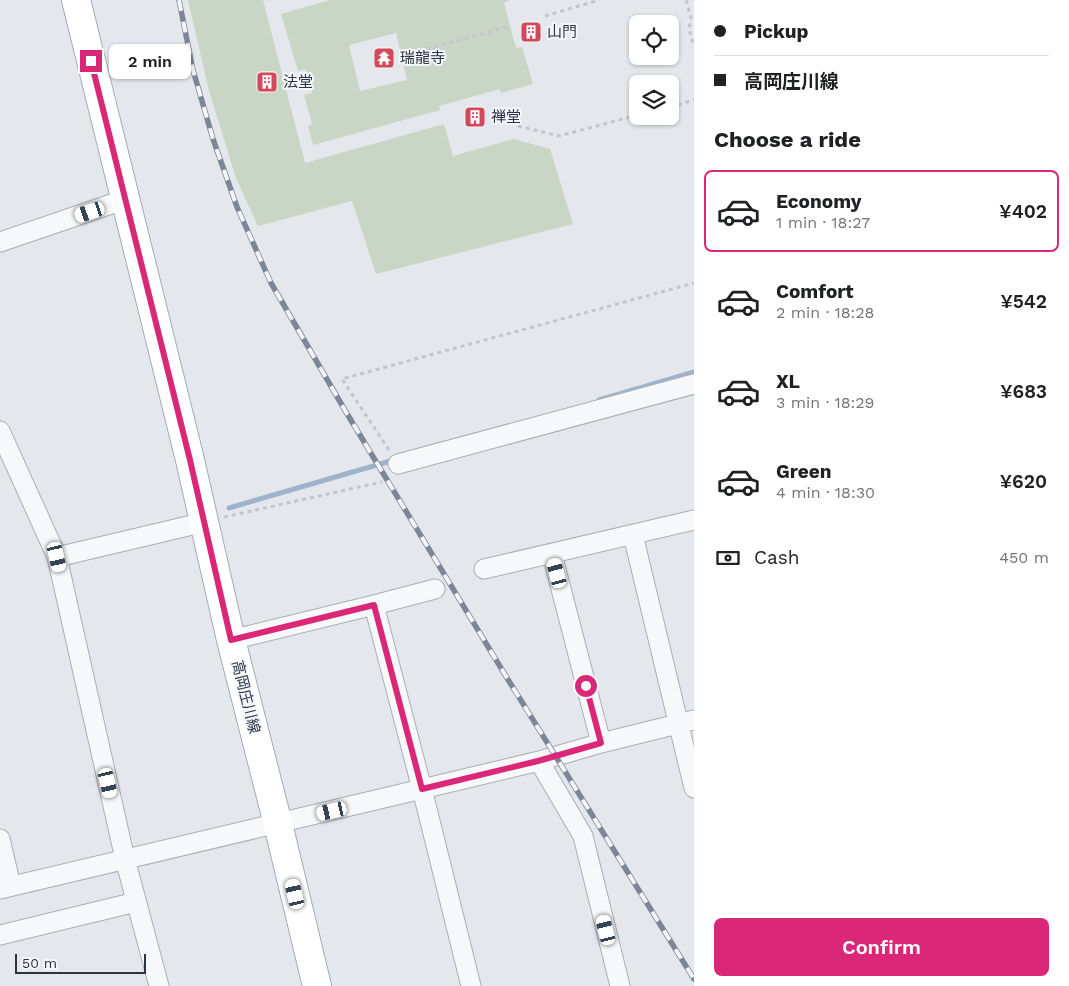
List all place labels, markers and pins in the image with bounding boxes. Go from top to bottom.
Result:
building icon: 山門 [519,20,543,44]
place label: 山門 [547,23,577,41]
temple icon: 瑞龍寺 [372,46,396,70]
place label: 瑞龍寺 [400,49,445,67]
building icon: 法堂 [255,70,279,94]
place label: 法堂 [283,73,313,91]
building icon: 禅堂 [463,105,487,129]
place label: 禅堂 [491,108,521,126]

